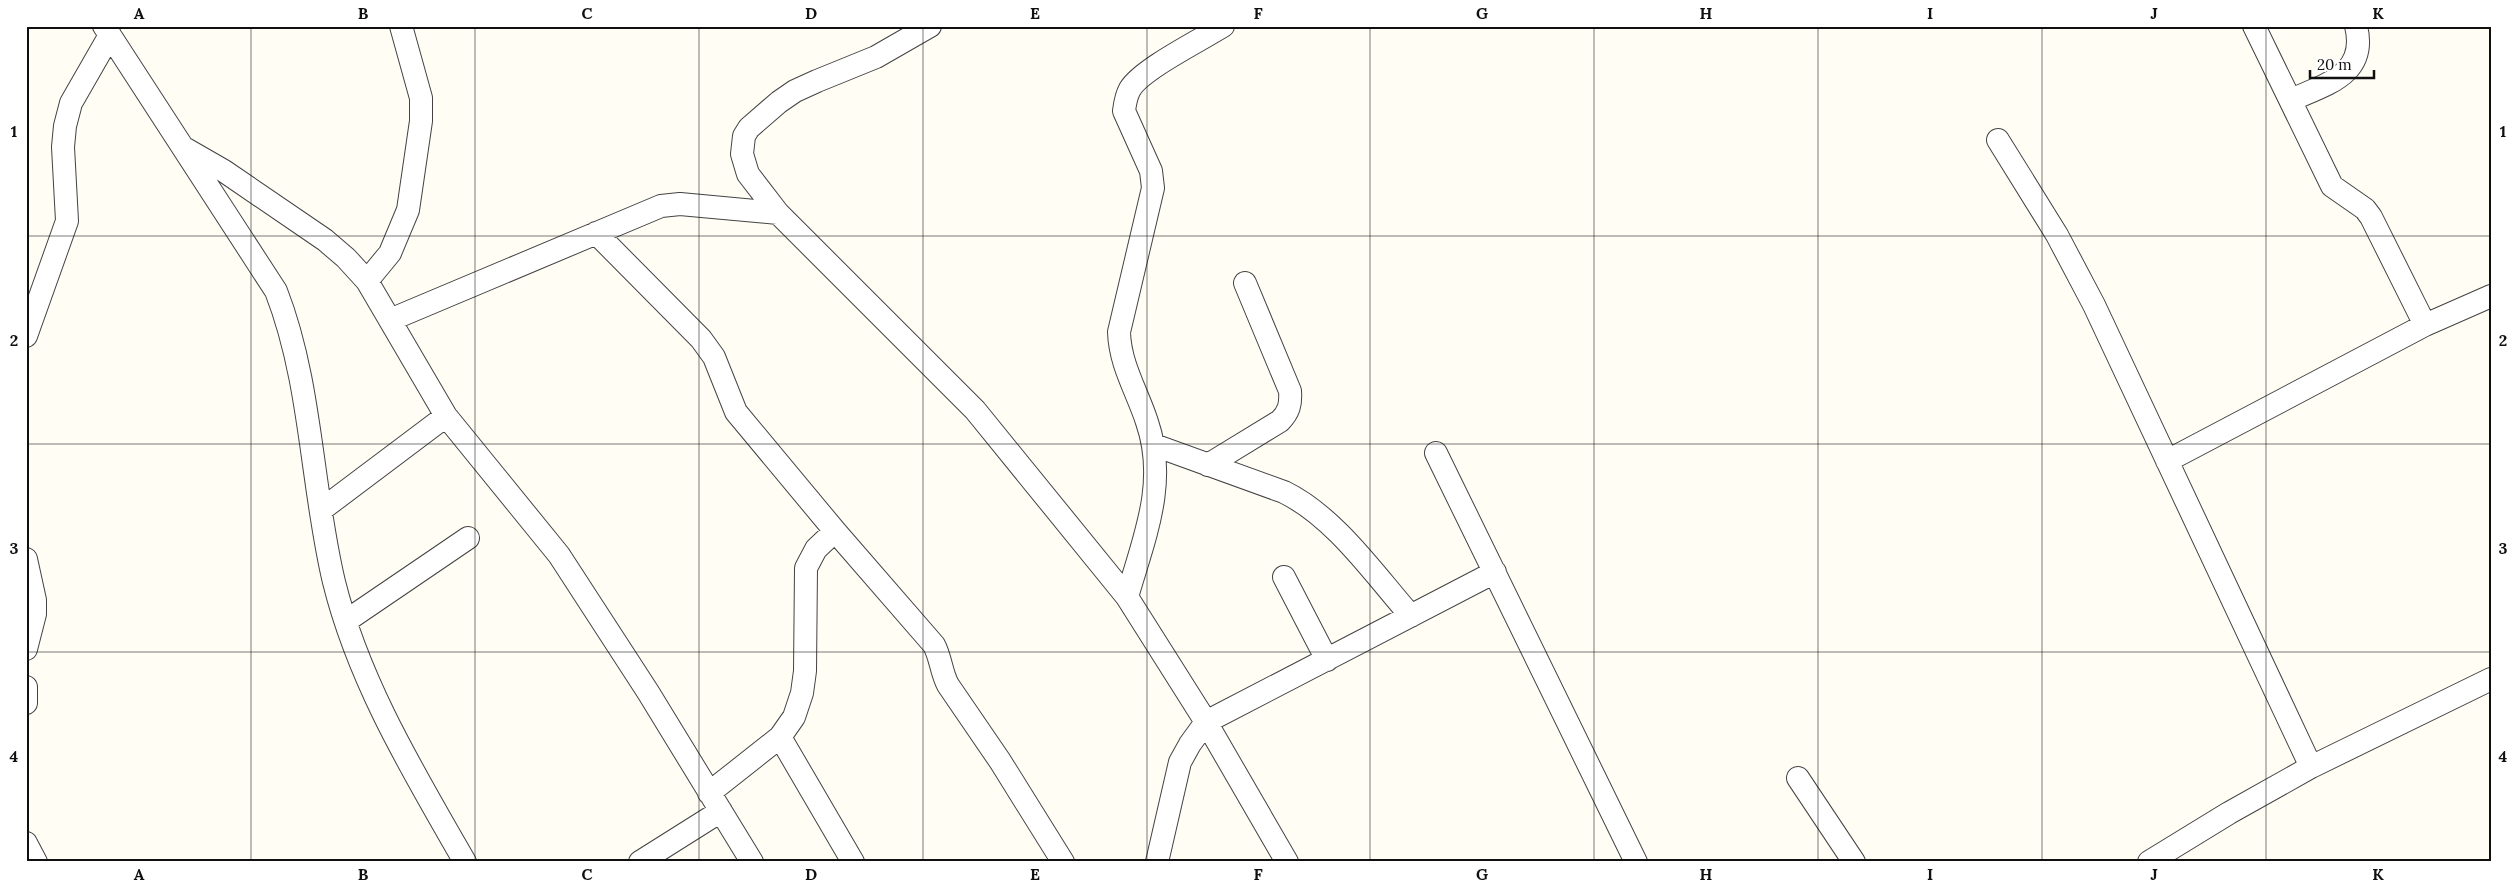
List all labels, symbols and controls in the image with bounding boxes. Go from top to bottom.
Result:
text: A [134,3,145,23]
text: B [358,3,369,23]
text: C [581,3,593,23]
text: D [805,3,817,23]
text: E [1030,3,1040,23]
text: F [1253,3,1263,23]
text: G [1476,3,1488,23]
text: H [1700,3,1713,23]
text: I [1927,3,1933,23]
text: J [2150,3,2158,23]
text: K [2372,3,2384,23]
scale bar [2310,48,2373,80]
text: 20 m [2317,55,2352,74]
text: 1 [11,121,17,141]
text: 1 [2500,121,2506,141]
text: 2 [10,330,18,350]
text: 2 [2499,330,2507,350]
text: 3 [10,538,19,558]
text: 3 [2499,538,2508,558]
text: 4 [10,746,19,766]
text: 4 [2499,746,2508,766]
text: A [134,864,145,884]
text: B [358,864,369,884]
text: C [581,864,593,884]
text: D [805,864,817,884]
text: E [1030,864,1040,884]
text: F [1253,864,1263,884]
text: G [1476,864,1488,884]
text: H [1700,864,1713,884]
text: I [1927,864,1933,884]
text: J [2150,864,2158,884]
text: K [2372,864,2384,884]

